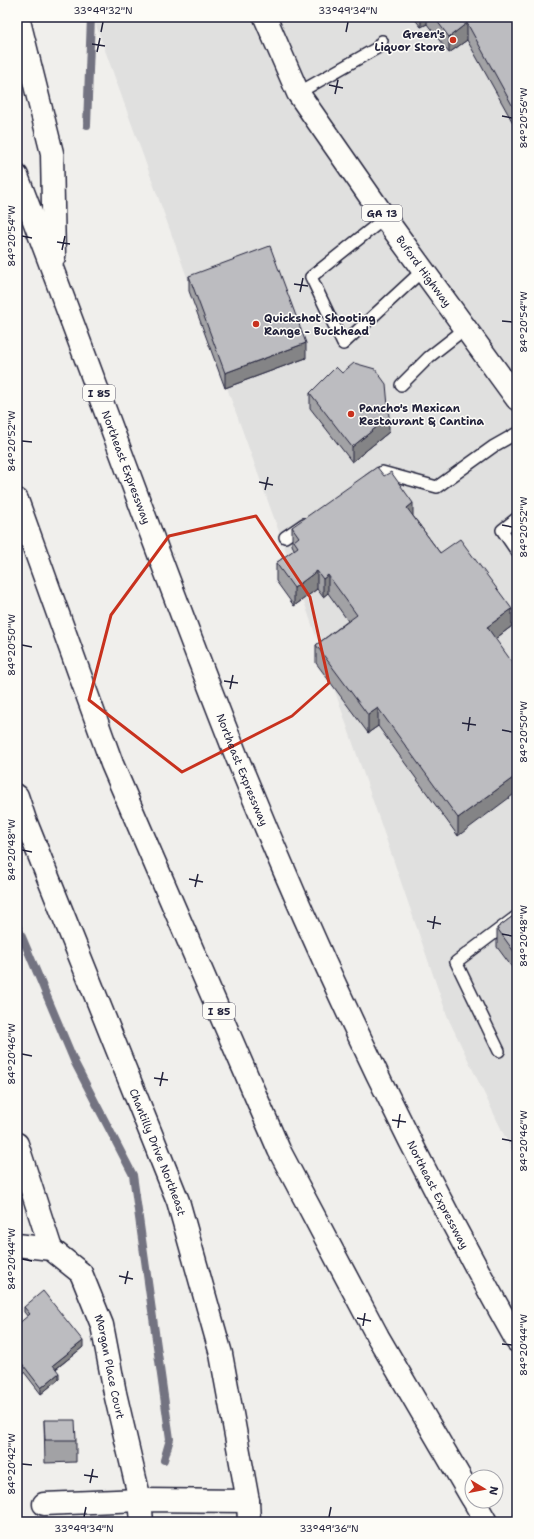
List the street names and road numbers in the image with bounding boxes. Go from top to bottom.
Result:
road number: GA 13 [362,205,402,221]
street label: Buford Highway [392,233,455,310]
road number: I 85 [83,385,115,401]
street label: Northeast Expressway [98,408,154,526]
street label: Northeast Expressway [212,711,271,828]
road number: I 85 [203,1003,235,1019]
street label: Chantilly Drive Northeast [126,1086,189,1218]
street label: Northeast Expressway [403,1138,472,1252]
street label: Morgan Place Court [90,1312,128,1421]

